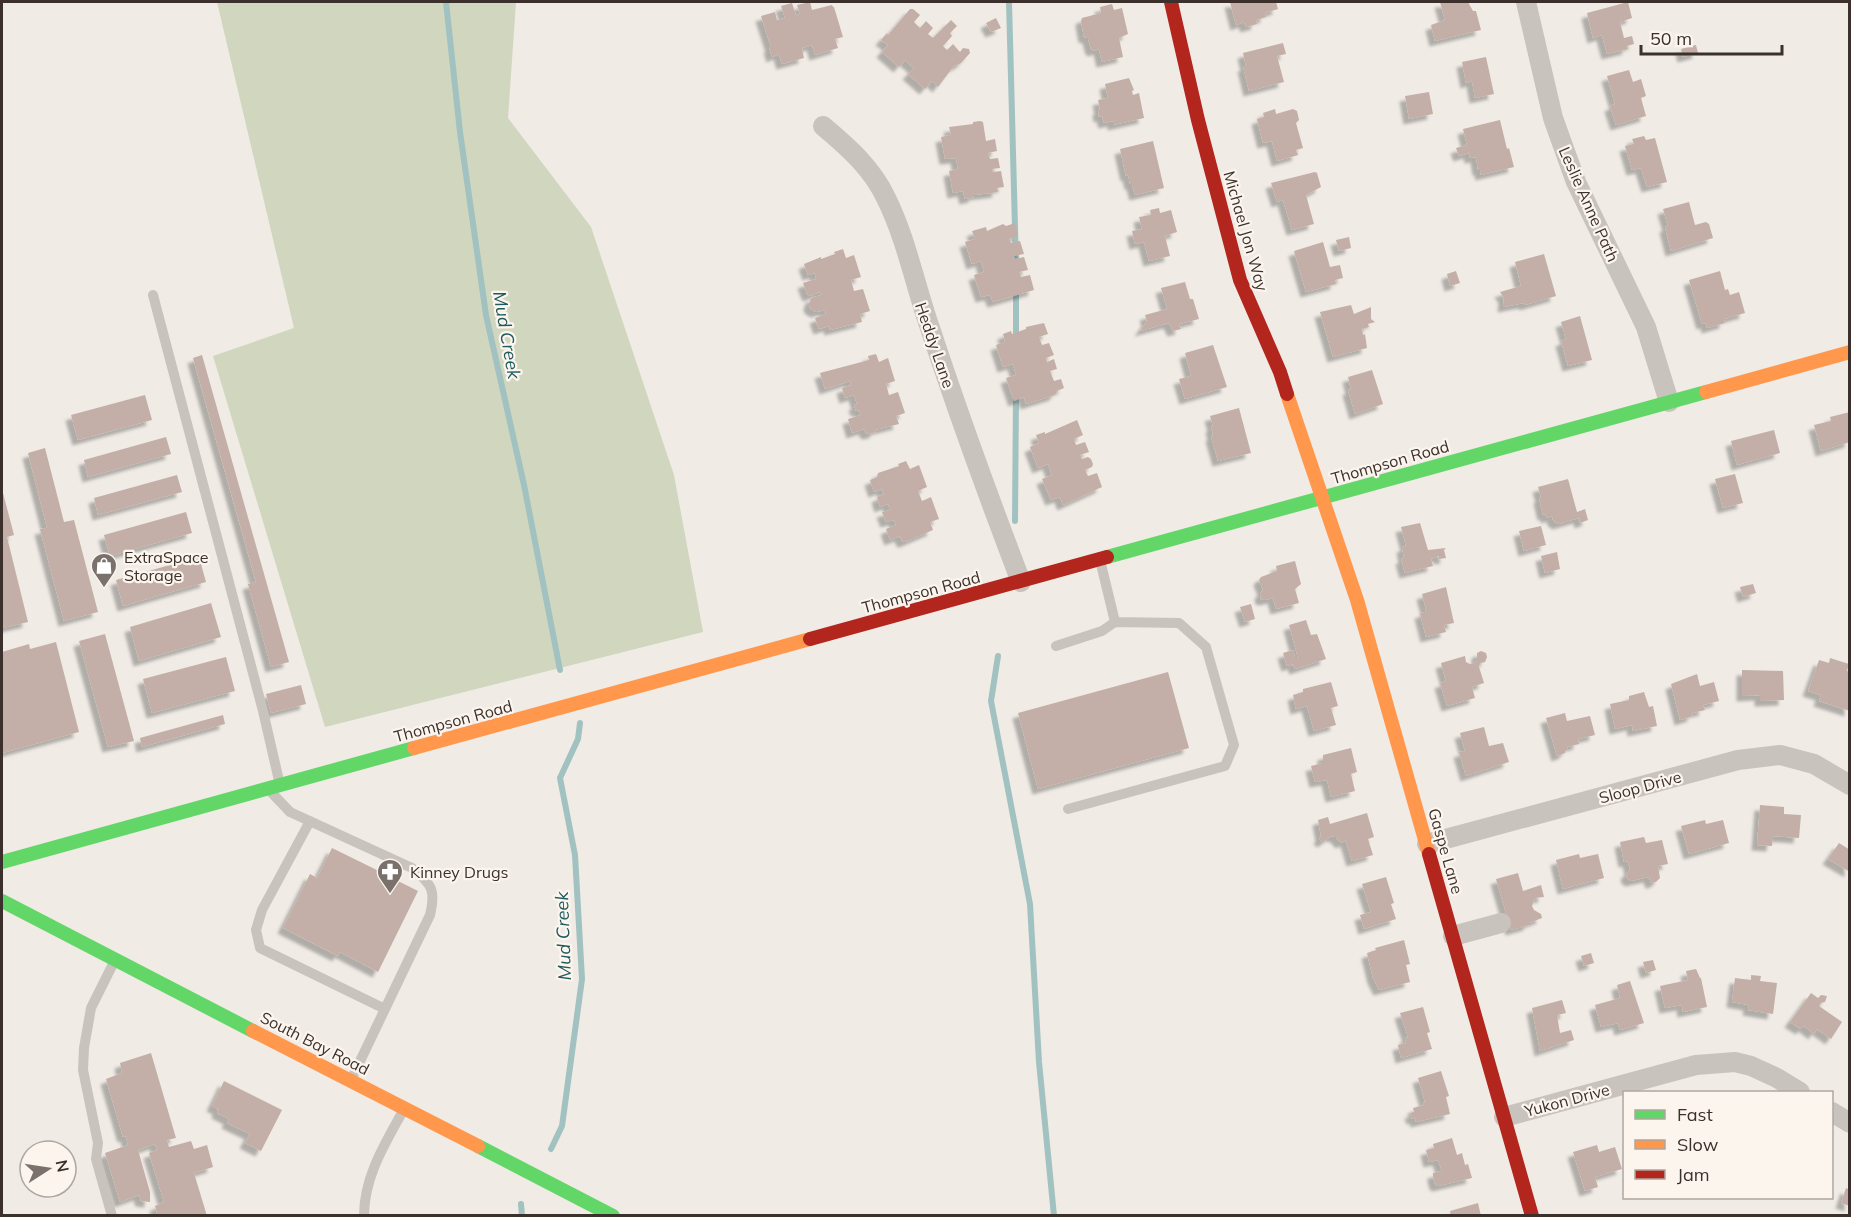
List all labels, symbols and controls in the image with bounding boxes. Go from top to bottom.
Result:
scale bar [1641,18,1782,56]
text: 50 m [1650,27,1692,50]
street label: Leslie Anne Path [1555,143,1623,265]
street label: Michael Jon Way [1219,169,1273,294]
water label: Mud Creek [488,289,526,381]
street label: Heddy Lane [911,300,959,390]
street label: Thompson Road [1329,436,1451,488]
place label: ExtraSpace Storage [124,547,209,585]
shop icon: ExtraSpace Storage [89,551,119,589]
street label: Thompson Road [860,567,982,617]
street label: Thompson Road [392,696,514,746]
street label: Sloop Drive [1597,766,1683,808]
street label: Gaspe Lane [1424,806,1468,896]
pharmacy icon: Kinney Drugs [375,857,405,895]
place label: Kinney Drugs [410,862,509,882]
water label: Mud Creek [550,890,576,981]
street label: South Bay Road [257,1007,373,1079]
street label: Yukon Drive [1521,1079,1612,1121]
legend [1623,1091,1833,1199]
text: Fast [1677,1103,1713,1126]
text: Slow [1677,1133,1719,1156]
north arrow [18,1139,78,1199]
text: N [52,1158,74,1174]
text: Jam [1677,1163,1710,1186]

